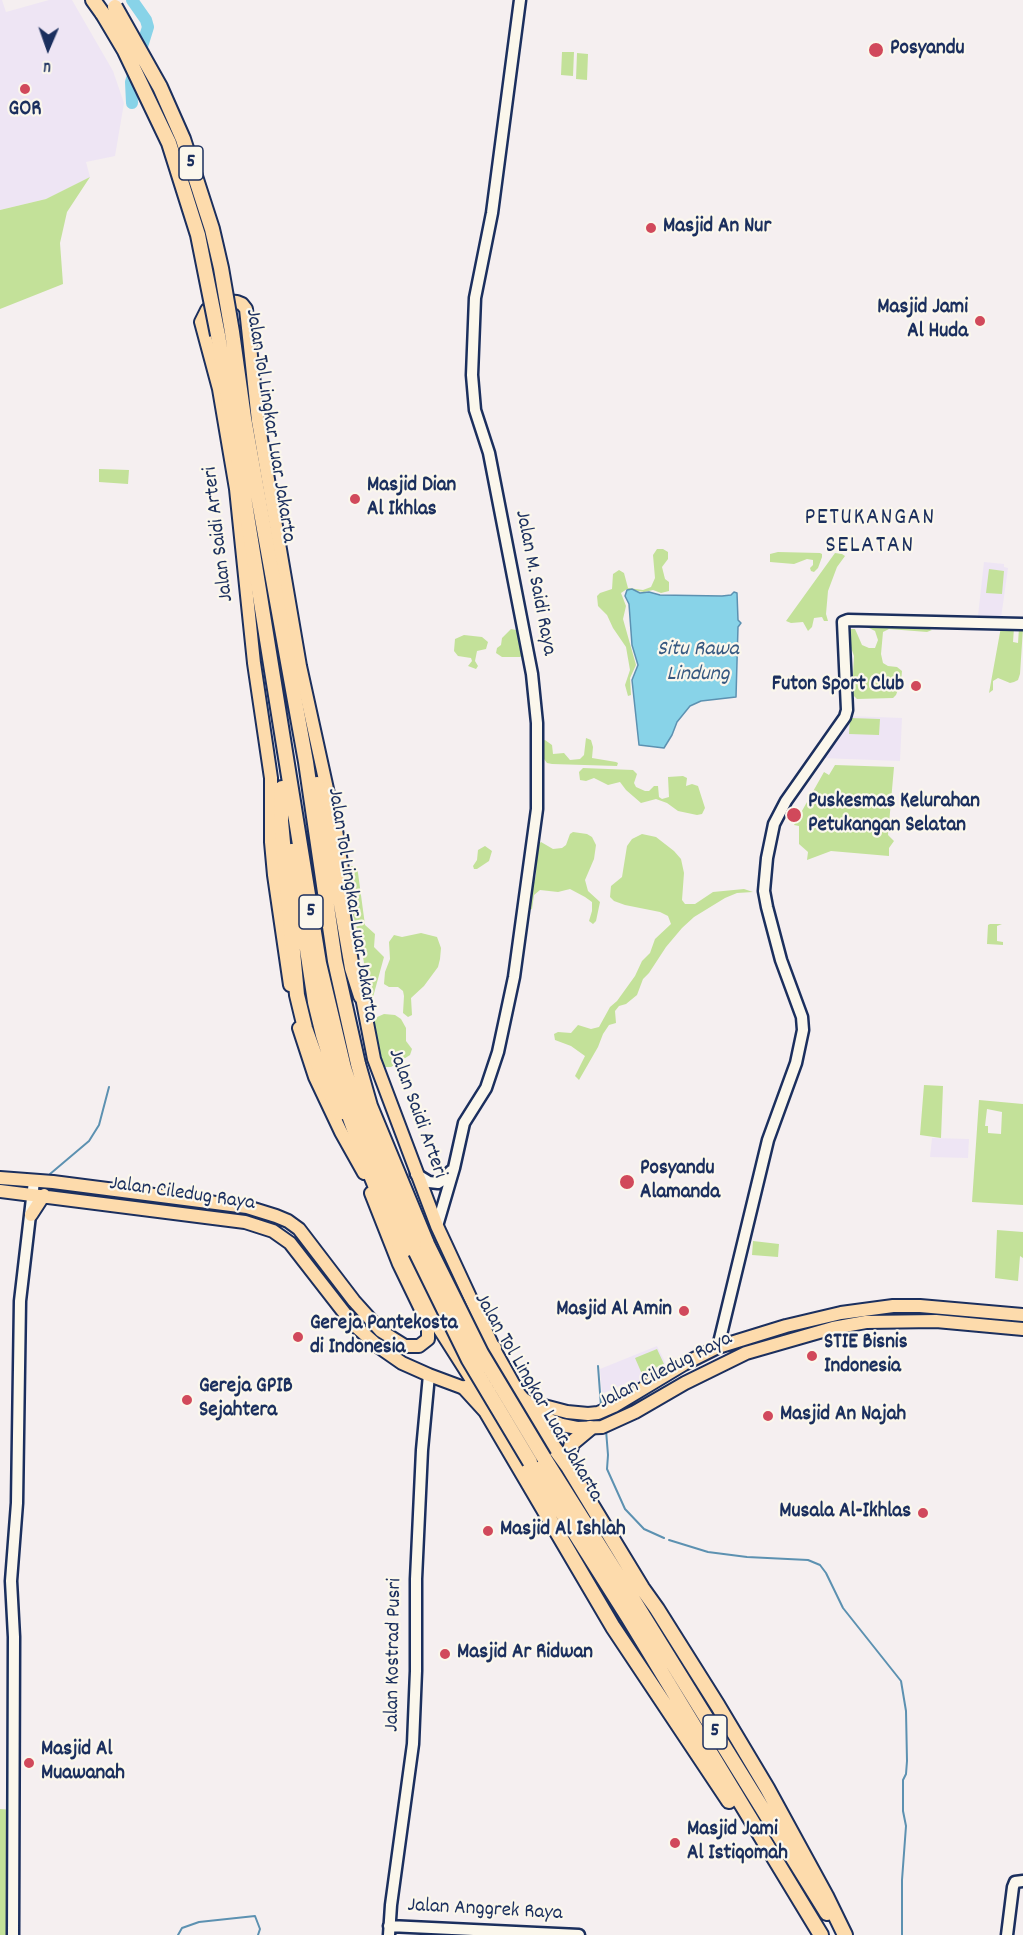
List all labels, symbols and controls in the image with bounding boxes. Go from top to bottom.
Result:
north arrow [18,18,78,78]
place label: Posyandu [890,37,965,63]
marker: Posyandu [867,41,885,59]
text: U [43,55,52,78]
marker: GOR [18,82,32,96]
place label: GOR [9,98,41,124]
road number: 5 [179,146,203,180]
place label: Masjid An Nur [663,215,771,241]
marker: Masjid An Nur [644,221,658,235]
place label: Masjid Jami Al Huda [877,296,968,346]
street label: Jalan Tol Lingkar Luar Jakarta [238,307,300,545]
marker: Masjid Jami Al Huda [973,314,987,328]
street label: Jalan Saidi Arteri [199,465,241,603]
place label: Masjid Dian Al Ikhlas [367,474,456,524]
marker: Masjid Dian Al Ikhlas [348,492,362,506]
district label: PETUKANGAN SELATAN [804,506,936,562]
street label: Jalan M. Saidi Raya [508,508,560,658]
water label: Situ Rawa Lindung [657,638,739,690]
place label: Futon Sport Club [772,673,904,699]
marker: Futon Sport Club [909,679,923,693]
street label: Jalan Tol Lingkar Luar Jakarta [320,786,382,1024]
place label: Puskesmas Kelurahan Petukangan Selatan [808,790,980,840]
marker: Puskesmas Kelurahan Petukangan Selatan [785,806,803,824]
road number: 5 [299,895,323,929]
street label: Jalan Saidi Arteri [381,1046,451,1182]
place label: Posyandu Alamanda [640,1157,720,1207]
street label: Jalan Ciledug Raya [108,1172,256,1218]
marker: Posyandu Alamanda [618,1173,636,1191]
street label: Jalan Tol Lingkar Luar Jakarta [467,1289,607,1507]
place label: Masjid Al Amin [556,1298,672,1324]
marker: Masjid Al Amin [677,1304,691,1318]
place label: Gereja Pantekosta di Indonesia [310,1312,458,1362]
street label: Jalan Ciledug Raya [595,1327,737,1417]
marker: Gereja Pantekosta di Indonesia [291,1330,305,1344]
place label: STIE Bisnis Indonesia [824,1331,908,1381]
marker: STIE Bisnis Indonesia [805,1349,819,1363]
place label: Gereja GPIB Sejahtera [199,1375,293,1425]
marker: Gereja GPIB Sejahtera [180,1393,194,1407]
place label: Masjid An Najah [780,1403,906,1429]
marker: Masjid An Najah [761,1409,775,1423]
place label: Musala Al-Ikhlas [779,1500,911,1526]
marker: Musala Al-Ikhlas [916,1506,930,1520]
place label: Masjid Al Ishlah [500,1518,626,1544]
marker: Masjid Al Ishlah [481,1524,495,1538]
street label: Jalan Kostrad Pusri [381,1578,409,1732]
place label: Masjid Ar Ridwan [457,1641,593,1667]
marker: Masjid Ar Ridwan [438,1647,452,1661]
road number: 5 [703,1715,727,1749]
place label: Masjid Al Muawanah [41,1738,125,1788]
marker: Masjid Al Muawanah [22,1756,36,1770]
place label: Masjid Jami Al Istiqomah [687,1818,788,1868]
marker: Masjid Jami Al Istiqomah [668,1836,682,1850]
street label: Jalan Anggrek Raya [407,1894,563,1928]

